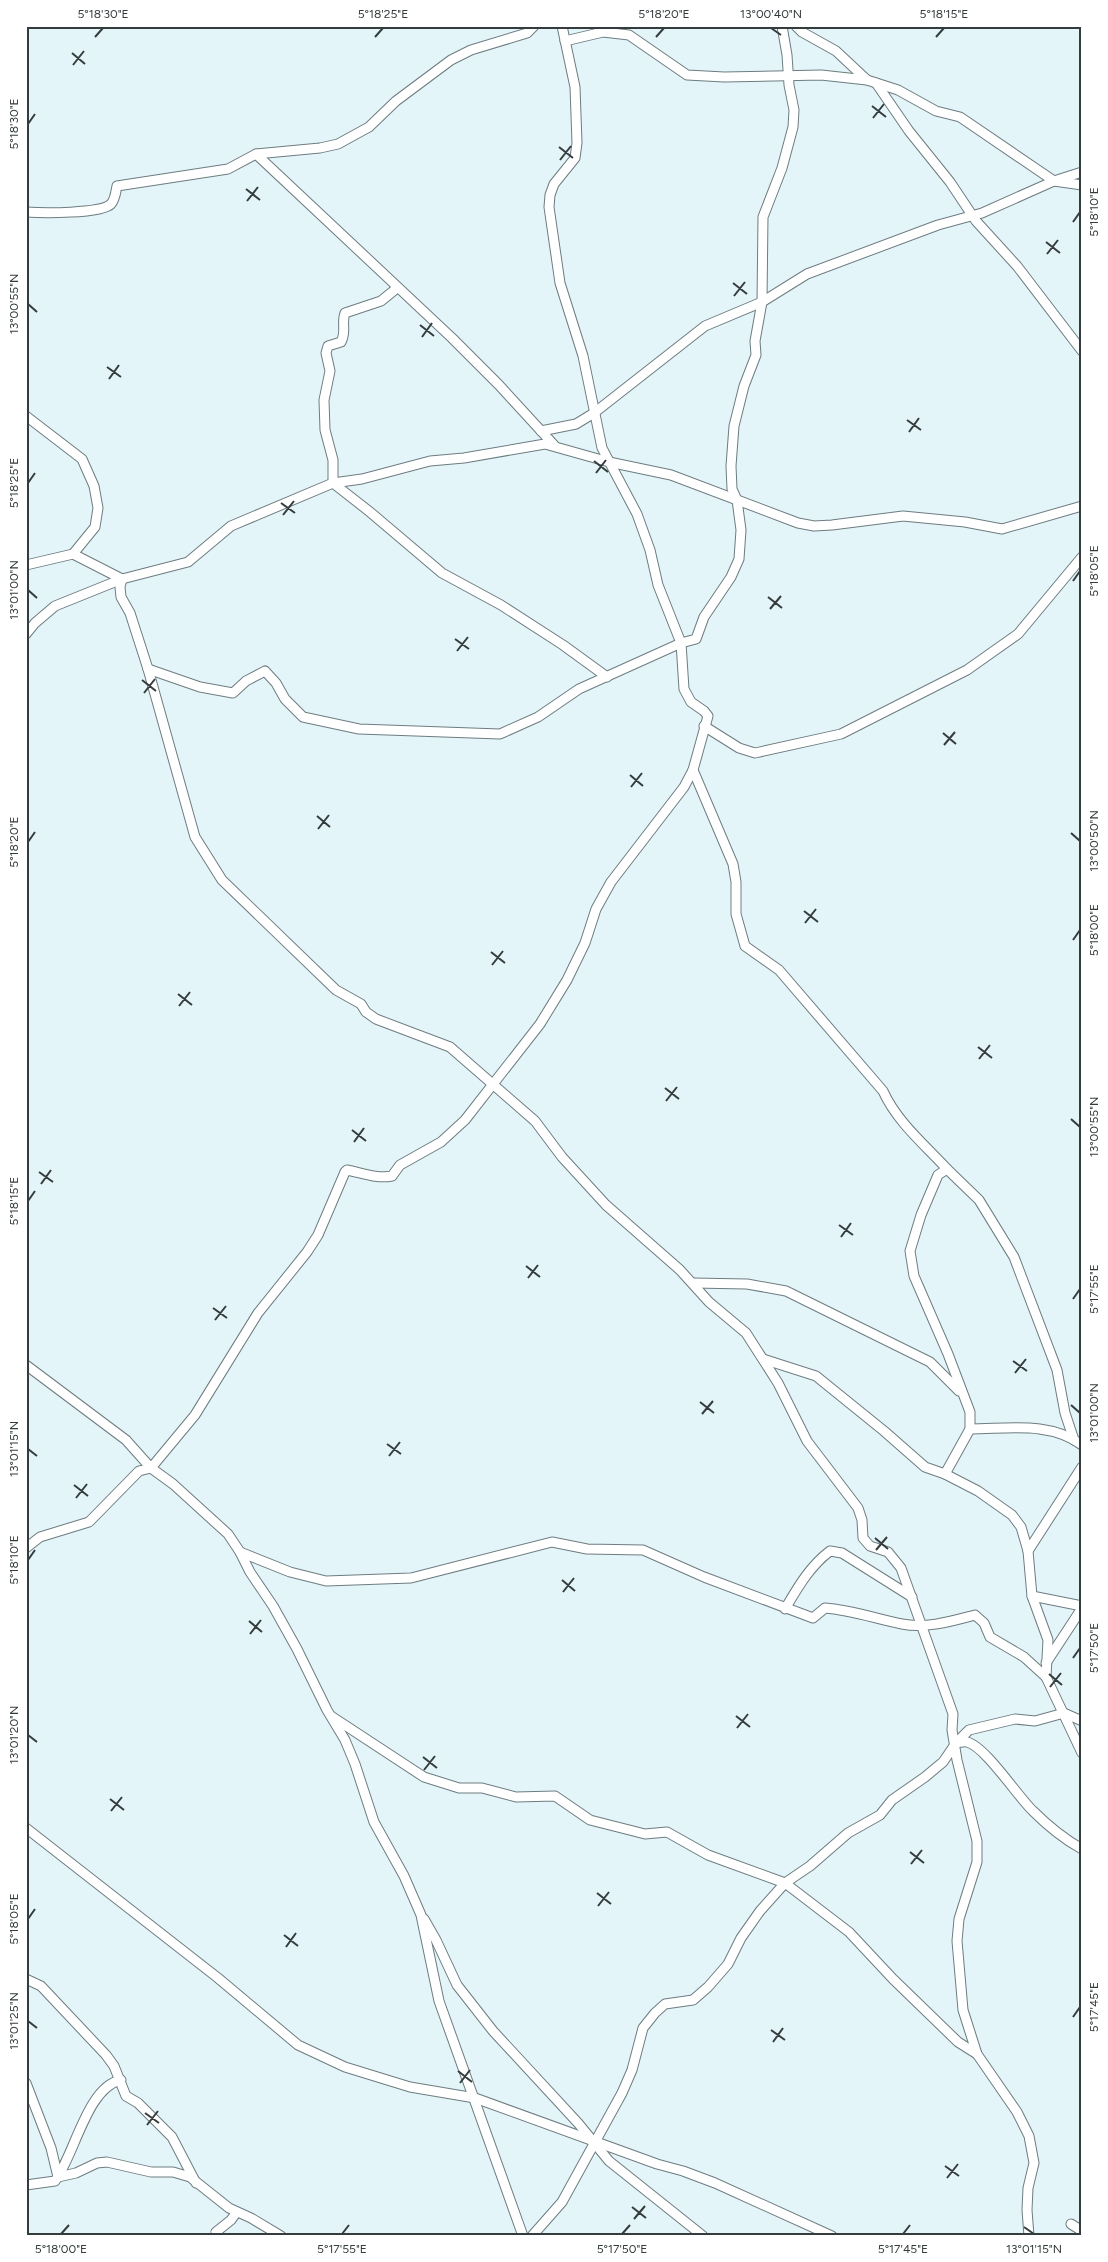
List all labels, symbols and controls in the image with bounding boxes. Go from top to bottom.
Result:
text: 5°18'30"E [77,7,129,21]
text: 5°18'25"E [358,7,408,21]
text: 5°18'20"E [638,7,690,21]
text: 13°00'40"N [740,7,802,21]
text: 5°18'15"E [920,7,968,21]
text: 5°18'30"E [7,98,21,150]
text: 5°18'10"E [1087,187,1101,237]
text: 13°00'55"N [7,274,21,334]
text: 5°18'25"E [7,458,21,508]
text: 5°18'05"E [1087,545,1101,597]
text: 13°01'00"N [7,560,21,620]
text: 13°00'50"N [1087,810,1101,872]
text: 5°18'20"E [7,816,21,868]
text: 5°18'00"E [1087,904,1101,956]
text: 13°00'55"N [1087,1097,1101,1157]
text: 5°18'15"E [7,1177,21,1225]
text: 5°17'55"E [1087,1264,1101,1314]
text: 13°01'00"N [1087,1383,1101,1443]
text: 13°01'15"N [7,1421,21,1477]
text: 5°18'10"E [7,1535,21,1585]
text: 5°17'50"E [1087,1623,1101,1673]
text: 13°01'20"N [7,1706,21,1764]
text: 5°18'05"E [7,1893,21,1945]
text: 5°17'45"E [1087,1982,1101,2032]
text: 13°01'25"N [7,1992,21,2050]
text: 5°18'00"E [35,2242,87,2256]
text: 5°17'55"E [317,2242,367,2256]
text: 5°17'50"E [597,2242,647,2256]
text: 5°17'45"E [878,2242,928,2256]
text: 13°01'15"N [1006,2242,1062,2256]

